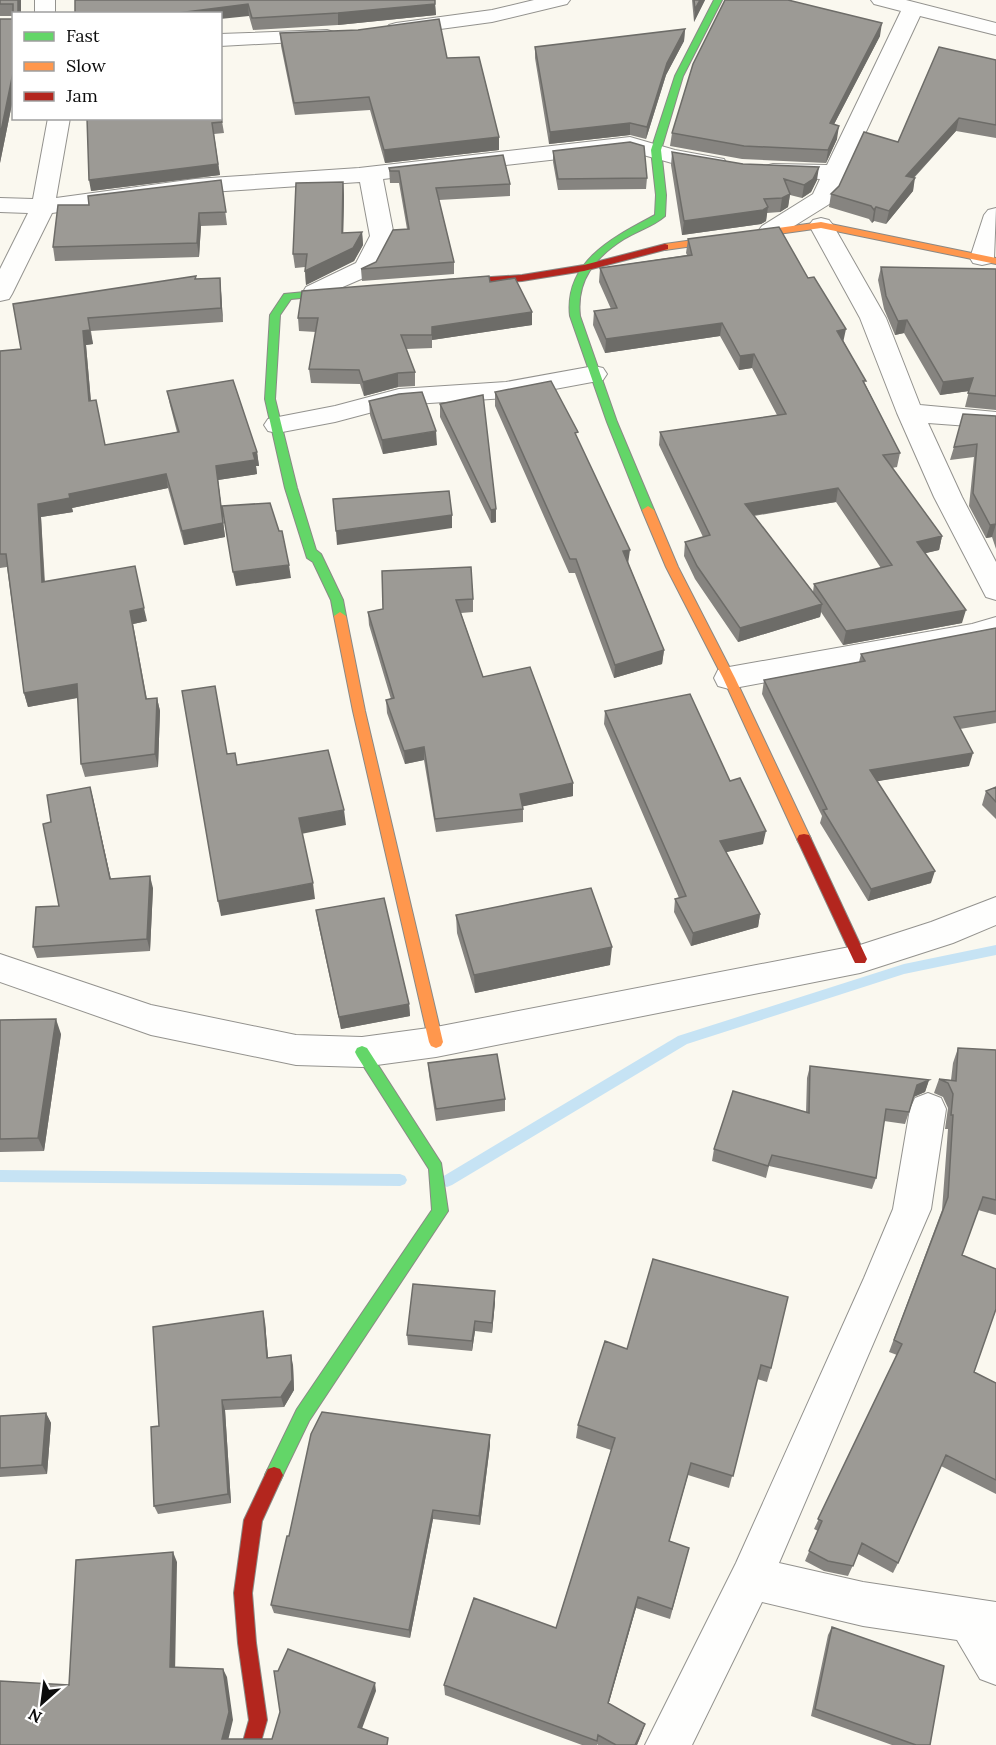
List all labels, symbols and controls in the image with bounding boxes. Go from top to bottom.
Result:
legend [12,12,222,120]
text: Fast [66,24,100,47]
text: Slow [66,54,106,77]
text: Jam [65,84,98,107]
north arrow [12,1673,72,1733]
text: N [25,1705,45,1728]

